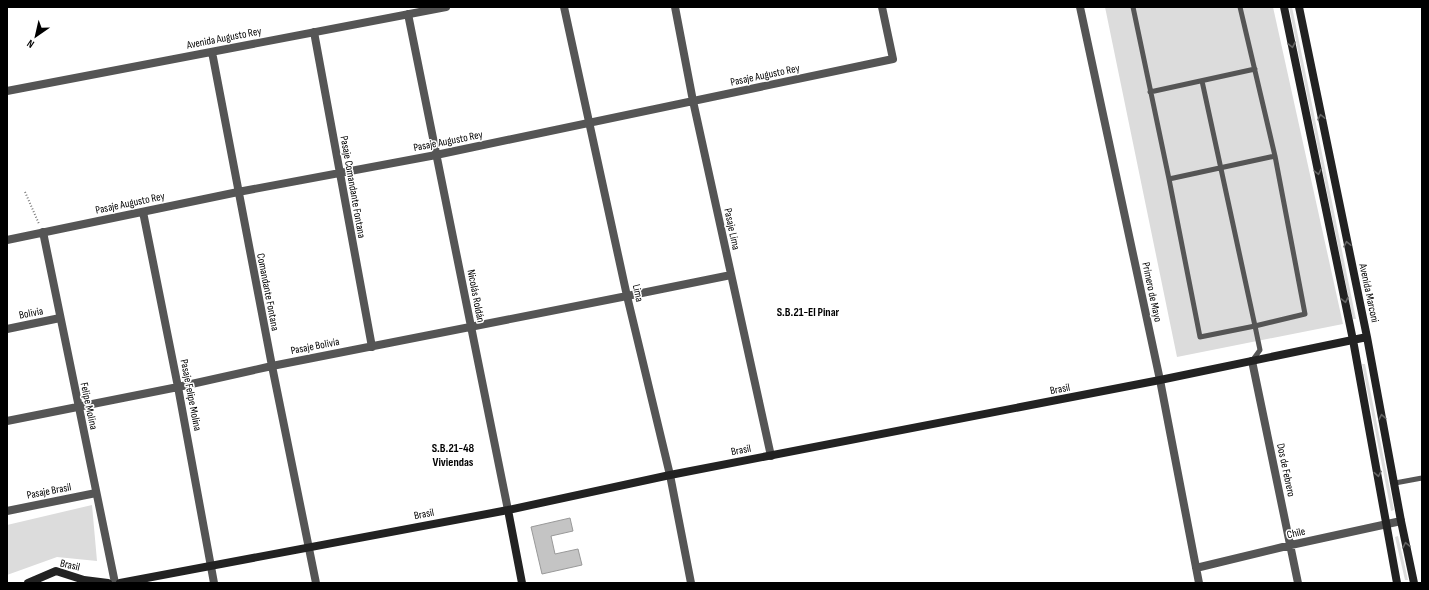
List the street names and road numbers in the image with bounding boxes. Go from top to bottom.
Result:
street label: Avenida Augusto Rey [185,24,263,52]
street label: Pasaje Augusto Rey [729,61,802,89]
street label: Pasaje Augusto Rey [412,128,485,154]
street label: Pasaje Comandante Fontana [338,135,368,239]
street label: Pasaje Augusto Rey [94,189,167,217]
street label: Pasaje Lima [721,207,743,251]
street label: Comandante Fontana [254,252,282,332]
street label: Primero de Mayo [1139,261,1165,324]
street label: Avenida Marconi [1356,261,1382,324]
street label: Nicolás Roldán [465,268,488,324]
street label: Lima [630,283,646,303]
street label: Bolivia [18,304,44,322]
street label: Pasaje Bolivia [290,335,340,357]
street label: Pasaje Felipe Molina [178,358,204,432]
street label: Felipe Molina [78,381,100,431]
street label: Brasil [1049,381,1071,397]
street label: Brasil [730,442,752,458]
street label: Dos de Febrero [1274,442,1298,498]
street label: Pasaje Brasil [26,480,72,502]
street label: Brasil [413,506,435,522]
street label: Chile [1285,525,1307,541]
street label: Brasil [59,556,81,574]

